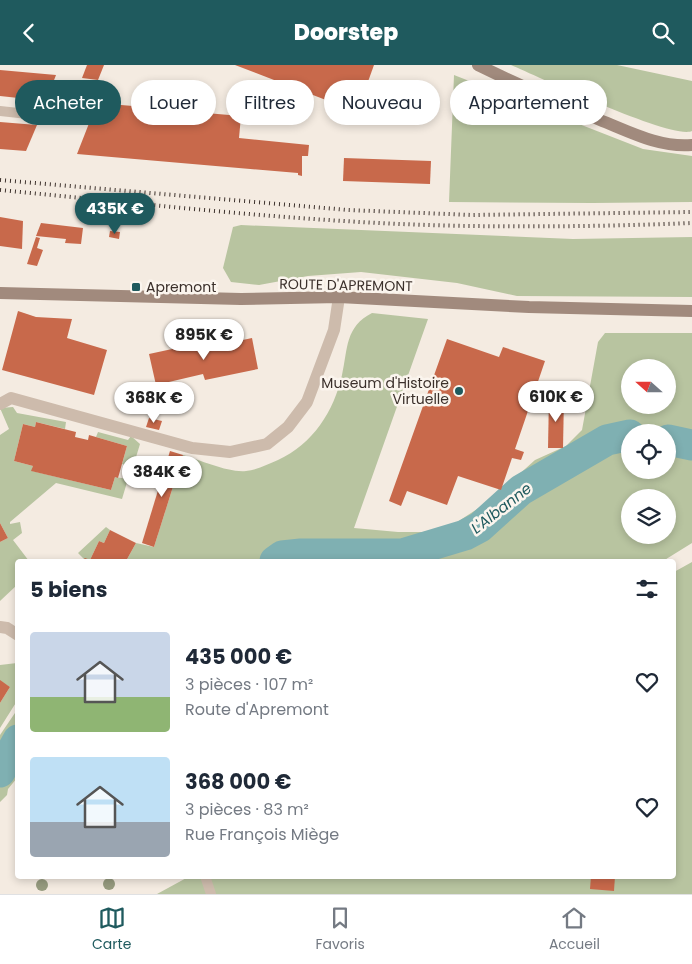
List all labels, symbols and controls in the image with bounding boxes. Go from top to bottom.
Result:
text: Doorstep [294,17,398,48]
icon: back [15,19,43,47]
icon: search [649,19,677,47]
chip: Acheter [15,80,121,125]
chip: Louer [131,80,216,125]
chip: Filtres [226,80,314,125]
chip: Nouveau [324,80,440,125]
chip: Appartement [450,80,607,125]
pin: 435K € [74,193,156,235]
text: 435K € [86,197,144,220]
street label: ROUTE D'APREMONT [279,274,413,296]
place label: Apremont [146,277,216,297]
marker: Apremont [130,281,142,293]
pin: 895K € [163,319,245,361]
text: 895K € [175,323,233,346]
north arrow [621,359,676,414]
map controls [621,359,676,544]
place label: Museum d'Histoire Virtuelle [321,373,449,409]
pin: 368K € [113,381,195,424]
pin: 610K € [515,381,597,423]
marker: Museum d'Histoire Virtuelle [453,385,465,397]
text: 610K € [529,385,583,408]
text: 368K € [125,386,183,409]
button: locate [621,424,676,479]
pin: 384K € [121,455,203,498]
text: 384K € [133,460,191,483]
water label: L'Albanne [466,478,536,538]
button: layers [621,489,676,544]
text: 5 biens [30,575,107,604]
icon: filters [633,575,661,603]
text: 435 000 € [185,642,292,671]
icon: home [70,652,130,712]
icon: heart [633,668,661,696]
text: 3 pièces · 107 m² [185,673,313,696]
text: Route d'Apremont [185,698,329,721]
text: 368 000 € [185,767,291,796]
icon: home [70,777,130,837]
icon: heart [633,793,661,821]
text: 3 pièces · 83 m² [185,798,309,821]
text: Rue François Miège [185,823,339,846]
tab: Carte [92,904,131,955]
tab: Favoris [315,904,365,955]
tab: Accueil [549,904,600,955]

